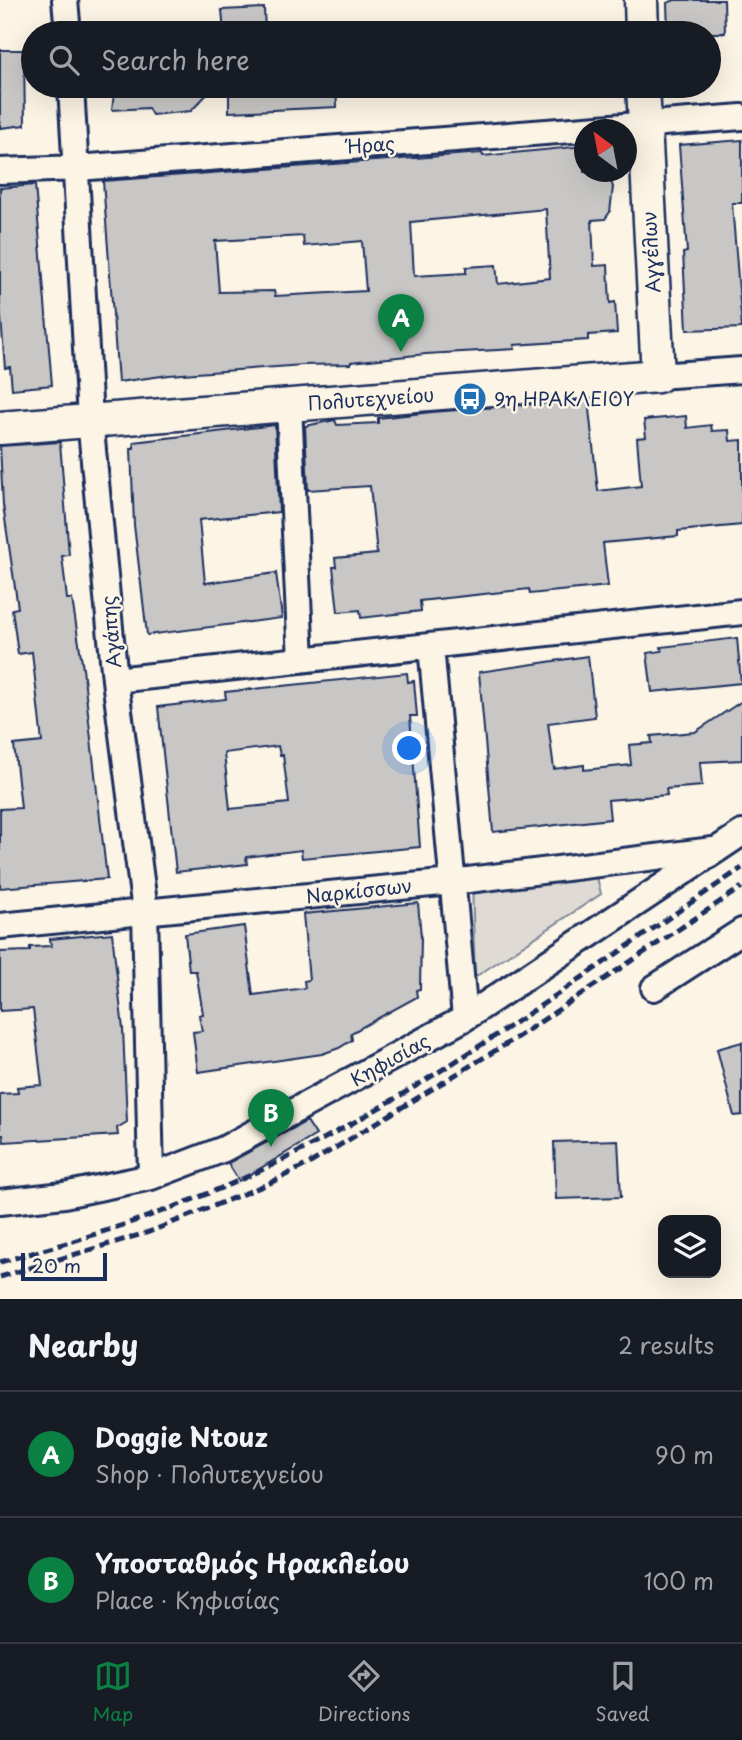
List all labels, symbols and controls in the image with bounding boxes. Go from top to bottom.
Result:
search box [21,21,721,98]
text: Search here [101,40,250,79]
icon: search [45,41,83,79]
north arrow [574,119,637,182]
street label: Ήρας [343,128,396,160]
street label: Αγγέλων [634,210,666,294]
pin: A [378,294,424,352]
street label: Πολυτεχνείου [307,380,435,416]
bus stop icon: 9η ΗΡΑΚΛΕΙΟΥ [451,380,489,418]
place label: 9η ΗΡΑΚΛΕΙΟΥ [494,384,634,412]
street label: Αγάπης [93,595,127,669]
your location [392,731,426,765]
street label: Ναρκίσσων [304,871,413,909]
street label: Κηφισίας [345,1026,434,1092]
pin: B [248,1089,294,1147]
map controls [658,1215,721,1278]
button: layers [658,1215,721,1278]
scale bar [21,1250,107,1282]
text: 20 m [32,1251,81,1279]
text: Nearby [28,1322,138,1367]
text: 2 results [618,1327,714,1362]
text: Doggie Ntouz [95,1417,267,1456]
text: A [42,1437,60,1472]
text: 90 m [655,1437,714,1472]
text: Shop · Πολυτεχνείου [95,1456,324,1491]
text: Υποσταθμός Ηρακλείου [95,1543,410,1582]
text: B [43,1563,59,1598]
text: 100 m [644,1563,714,1598]
text: Place · Κηφισίας [95,1582,280,1617]
tab: Map [93,1657,133,1727]
tab: Directions [318,1657,411,1727]
tab: Saved [596,1657,649,1727]

